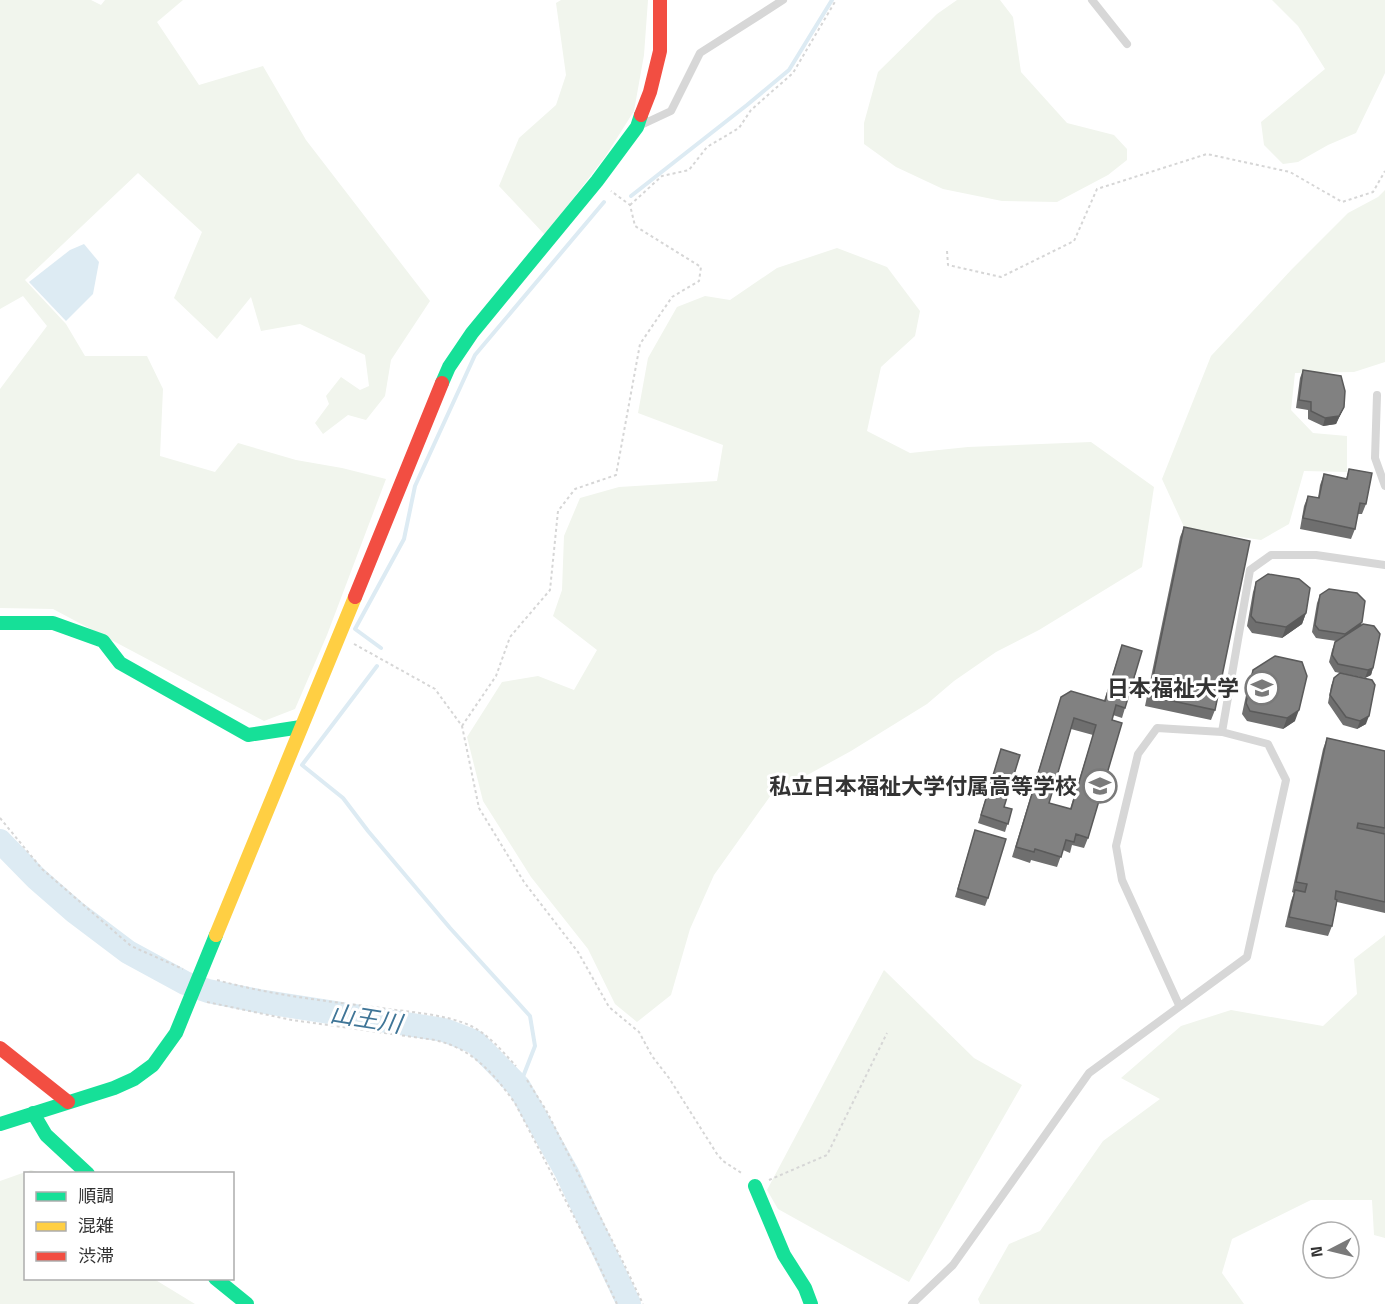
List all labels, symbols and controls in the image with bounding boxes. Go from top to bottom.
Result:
school or university icon: 日本福祉大学 [1244,670,1280,706]
place label: 日本福祉大学 [1107,671,1239,705]
school or university icon: 私立日本福祉大学付属高等学校 [1082,768,1118,804]
place label: 私立日本福祉大学付属高等学校 [769,769,1077,803]
water label: 山王川 [328,995,407,1042]
legend [24,1172,234,1280]
text: 順調 [78,1182,114,1209]
text: 混雑 [78,1212,114,1239]
north arrow [1301,1220,1361,1280]
text: 渋滞 [78,1242,114,1269]
text: N [1304,1245,1329,1259]

